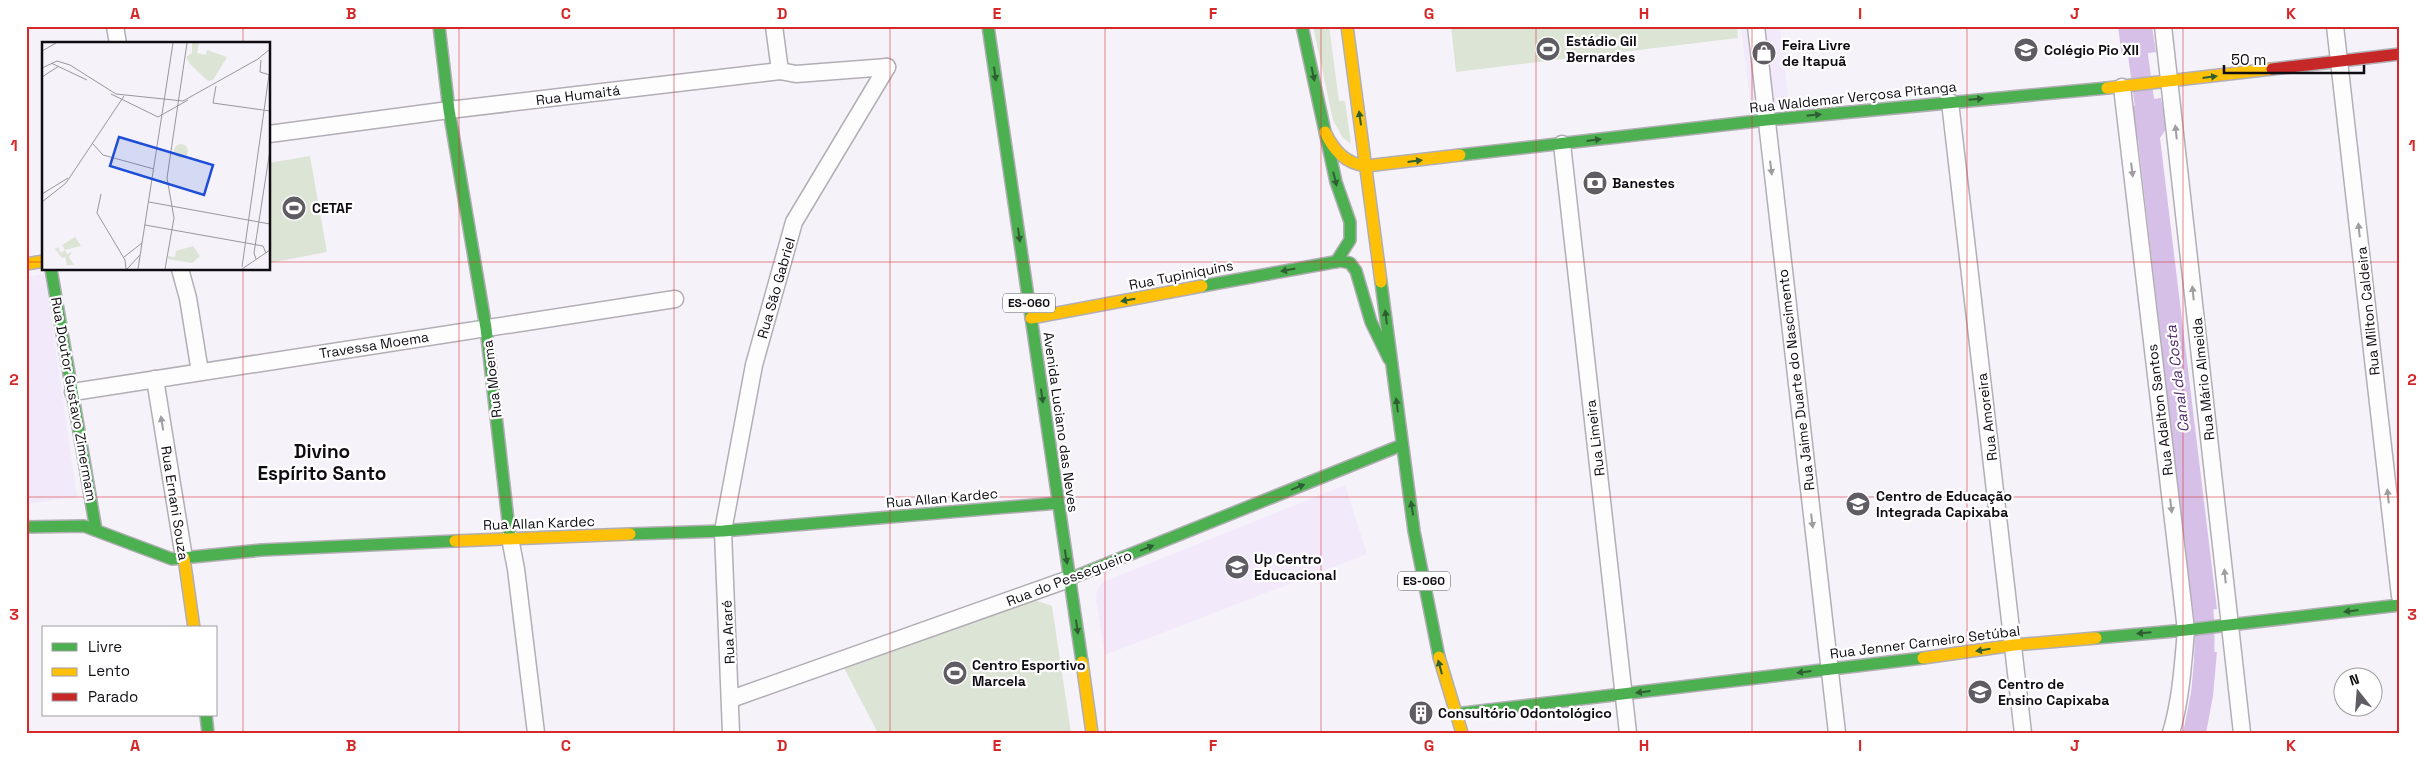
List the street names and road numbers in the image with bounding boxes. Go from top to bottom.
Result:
street label: Rua Waldemar Verçosa Pitanga [1749,77,1957,117]
street label: Rua Humaitá [535,81,621,109]
street label: Rua São Gabriel [753,235,799,341]
street label: Rua Milton Caldeira [2352,246,2384,376]
street label: Rua Tupiniquins [1127,256,1235,294]
street label: Rua Jaime Duarte do Nascimento [1773,268,1819,492]
road number: ES-060 [1003,294,1055,312]
street label: Rua Doutor Gustavo Zimermam [47,295,101,503]
street label: Rua Mário Almeida [2188,317,2218,441]
street label: Travessa Moema [318,327,430,363]
street label: Avenida Luciano das Neves [1039,331,1083,513]
street label: Rua Moema [478,339,506,419]
street label: Rua Adalton Santos [2143,343,2177,477]
street label: Rua Amoreira [1973,372,2001,462]
street label: Rua Limeira [1581,399,1609,477]
street label: Rua Ernani Souza [157,445,193,561]
street label: Rua Allan Kardec [885,484,999,512]
street label: Rua Allan Kardec [483,512,595,534]
street label: Rua do Pessegueiro [1004,546,1134,610]
road number: ES-060 [1398,572,1450,590]
street label: Rua Araré [717,600,739,664]
street label: Rua Jenner Carneiro Setúbal [1829,621,2021,663]

